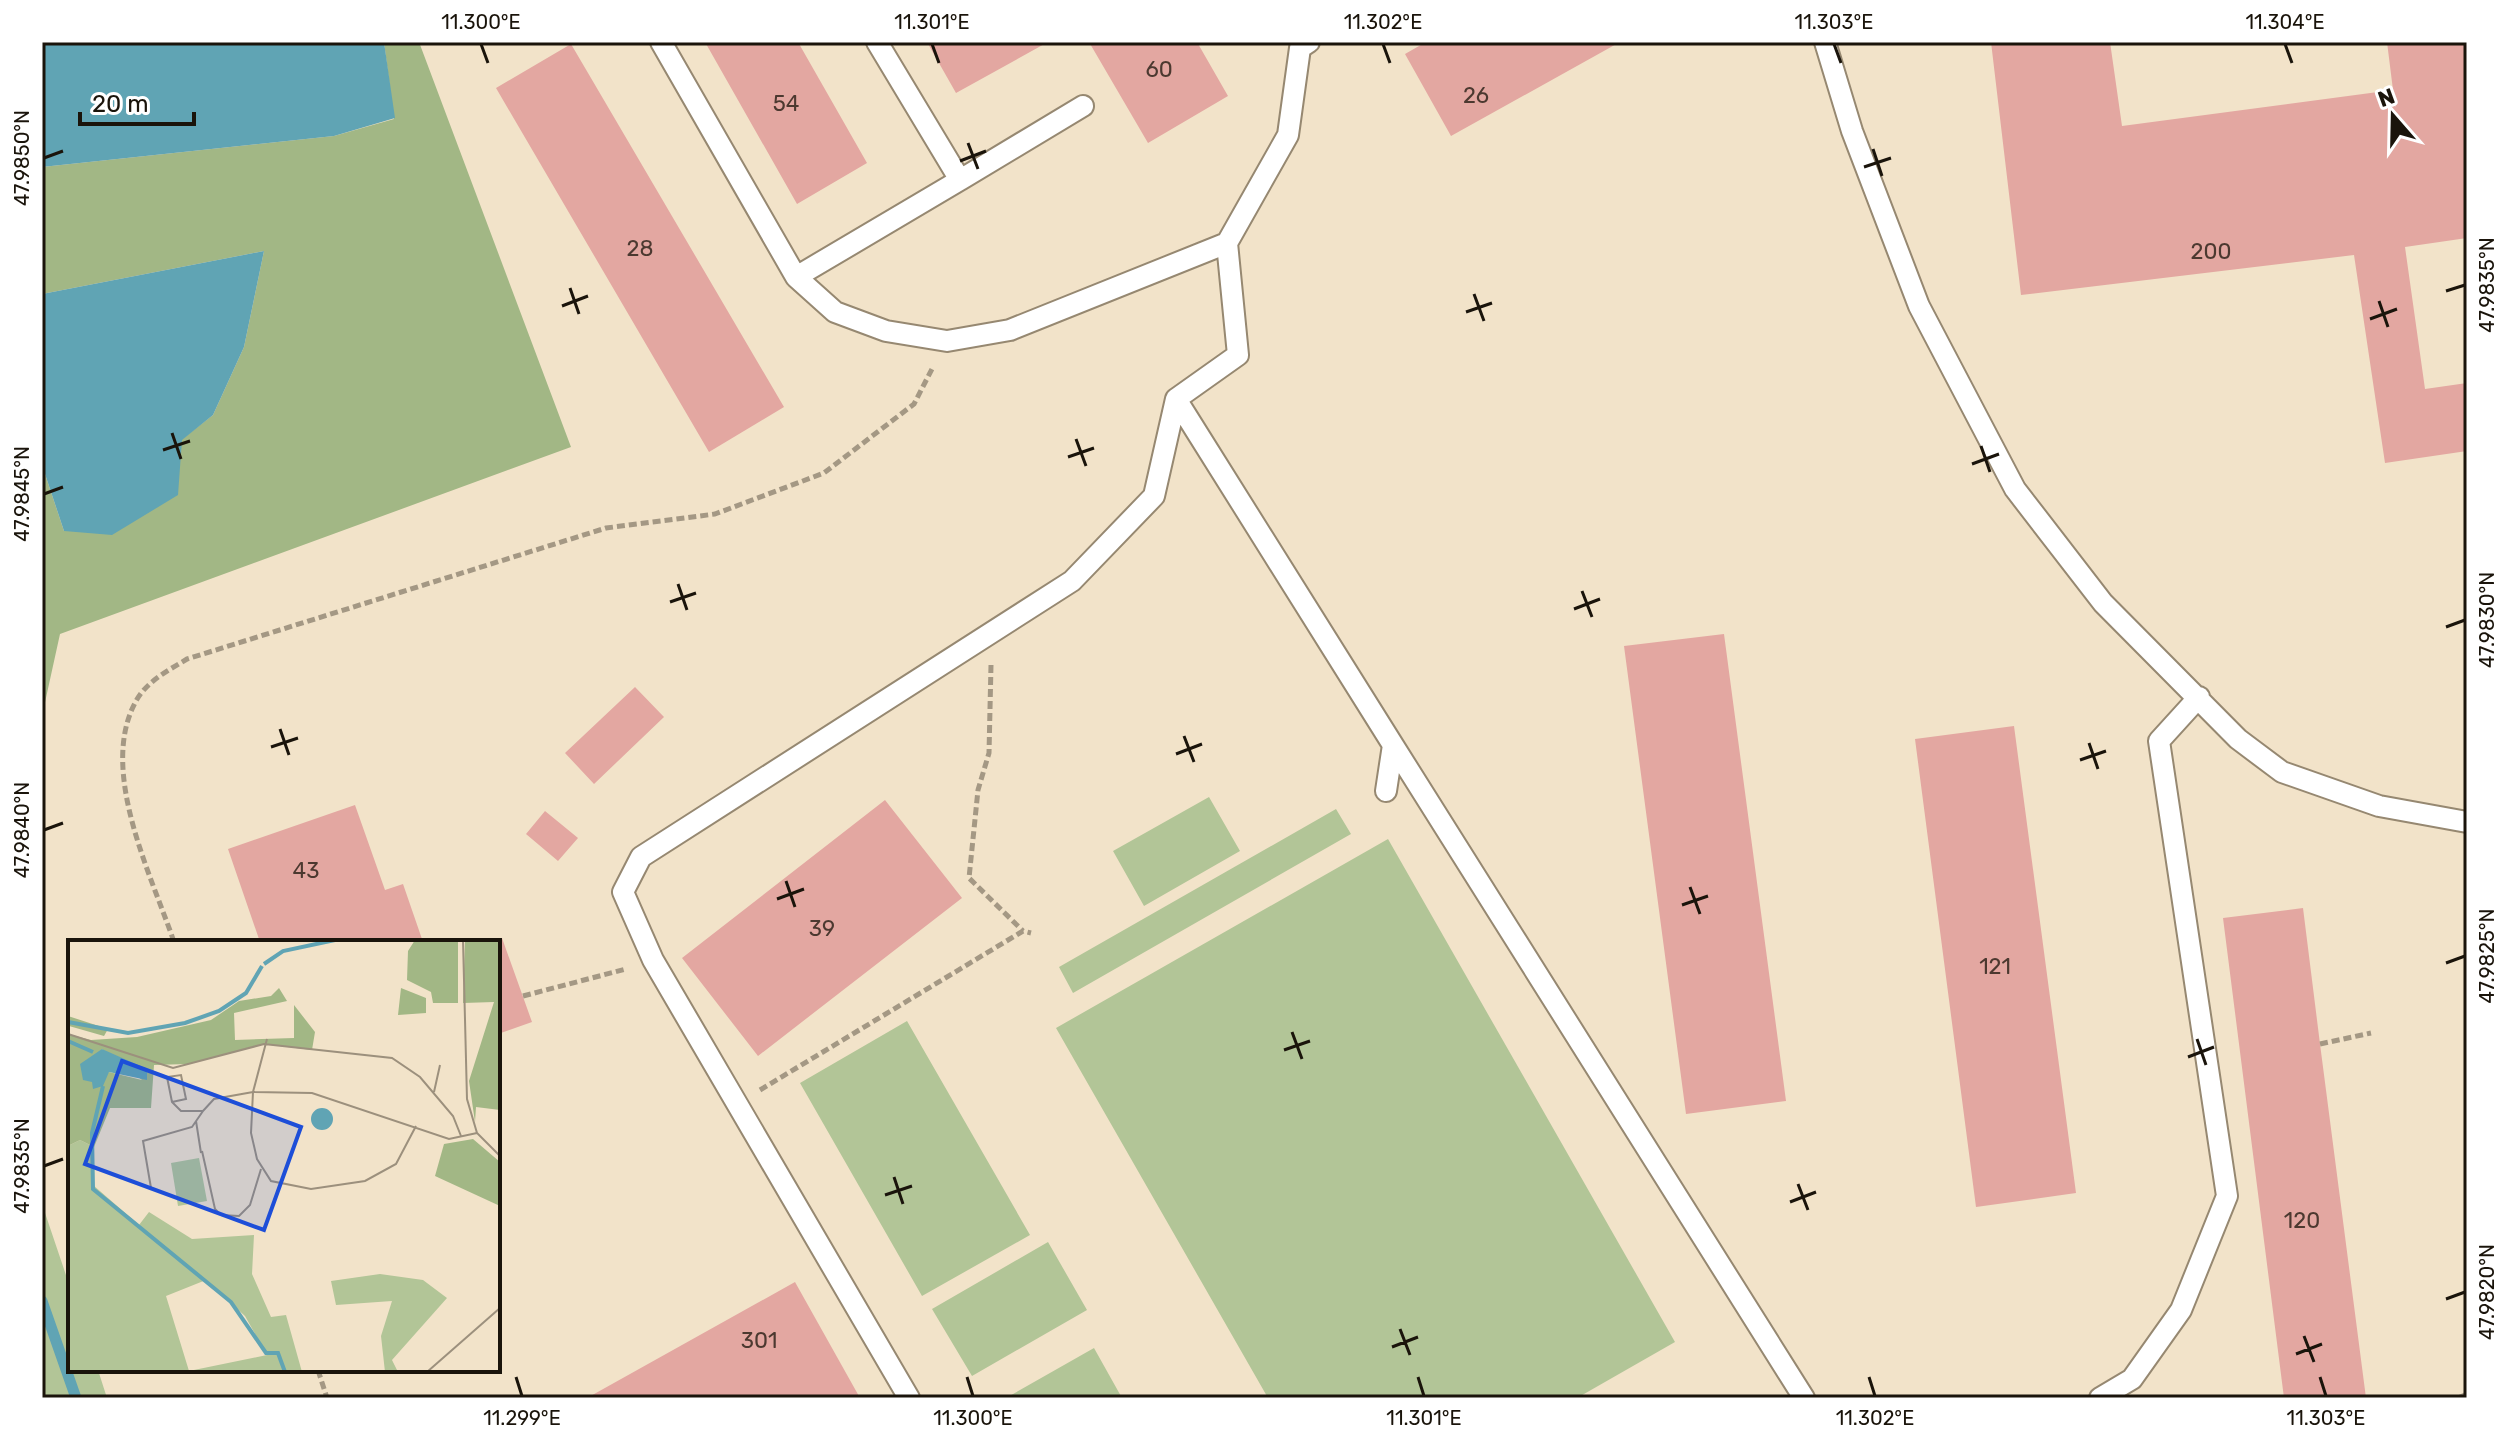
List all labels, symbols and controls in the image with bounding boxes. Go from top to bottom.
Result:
text: 11.300°E [441,10,521,34]
text: 11.301°E [894,10,970,34]
text: 11.302°E [1344,10,1422,34]
text: 11.303°E [1795,10,1873,34]
text: 11.304°E [2245,10,2325,34]
house number: 60 [1145,56,1173,83]
scale bar [80,76,194,126]
north arrow [2353,76,2433,156]
house number: 26 [1463,82,1489,109]
text: N [2374,82,2398,113]
text: 20 m [92,90,149,118]
house number: 54 [773,90,799,117]
text: 47.9850°N [10,110,34,206]
house number: 28 [627,235,653,262]
text: 47.9835°N [2475,237,2499,333]
house number: 200 [2191,238,2231,265]
text: 47.9845°N [10,446,34,542]
text: 47.9830°N [2475,572,2499,668]
text: 47.9840°N [10,782,34,878]
house number: 43 [293,857,319,884]
text: 47.9825°N [2475,908,2499,1004]
house number: 39 [809,915,835,942]
inset map [68,940,500,1372]
house number: 121 [1979,953,2011,980]
text: 47.9835°N [10,1118,34,1214]
house number: 120 [2284,1207,2320,1234]
text: 47.9820°N [2475,1244,2499,1340]
house number: 301 [741,1327,777,1354]
text: 11.299°E [483,1406,561,1430]
text: 11.300°E [933,1406,1013,1430]
text: 11.301°E [1386,1406,1462,1430]
text: 11.302°E [1836,1406,1914,1430]
text: 11.303°E [2287,1406,2365,1430]

